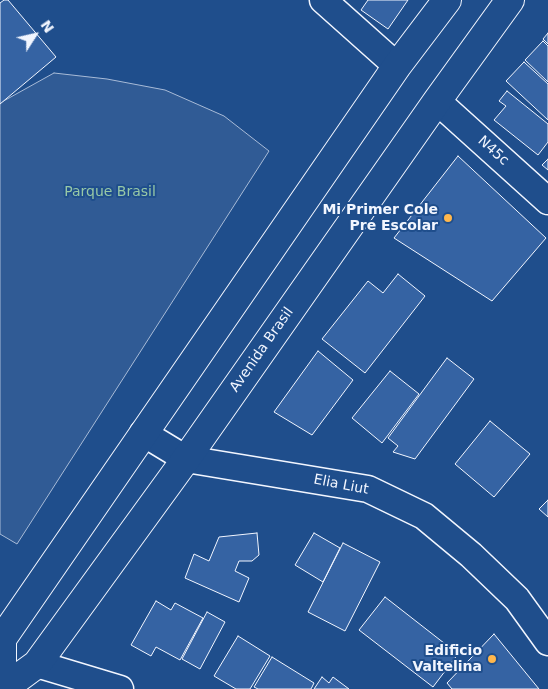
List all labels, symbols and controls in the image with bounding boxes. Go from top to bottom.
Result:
north arrow [10,10,60,60]
text: N [37,17,57,36]
street label: N45c [474,133,512,169]
park label: Parque Brasil [64,184,156,200]
place label: Mi Primer Cole Pre Escolar [322,202,438,234]
marker: Mi Primer Cole Pre Escolar [442,212,454,224]
street label: Avenida Brasil [227,304,297,396]
street label: Elia Liut [312,471,370,499]
place label: Edificio Valtelina [412,643,482,676]
marker: Edificio Valtelina [486,653,498,665]

